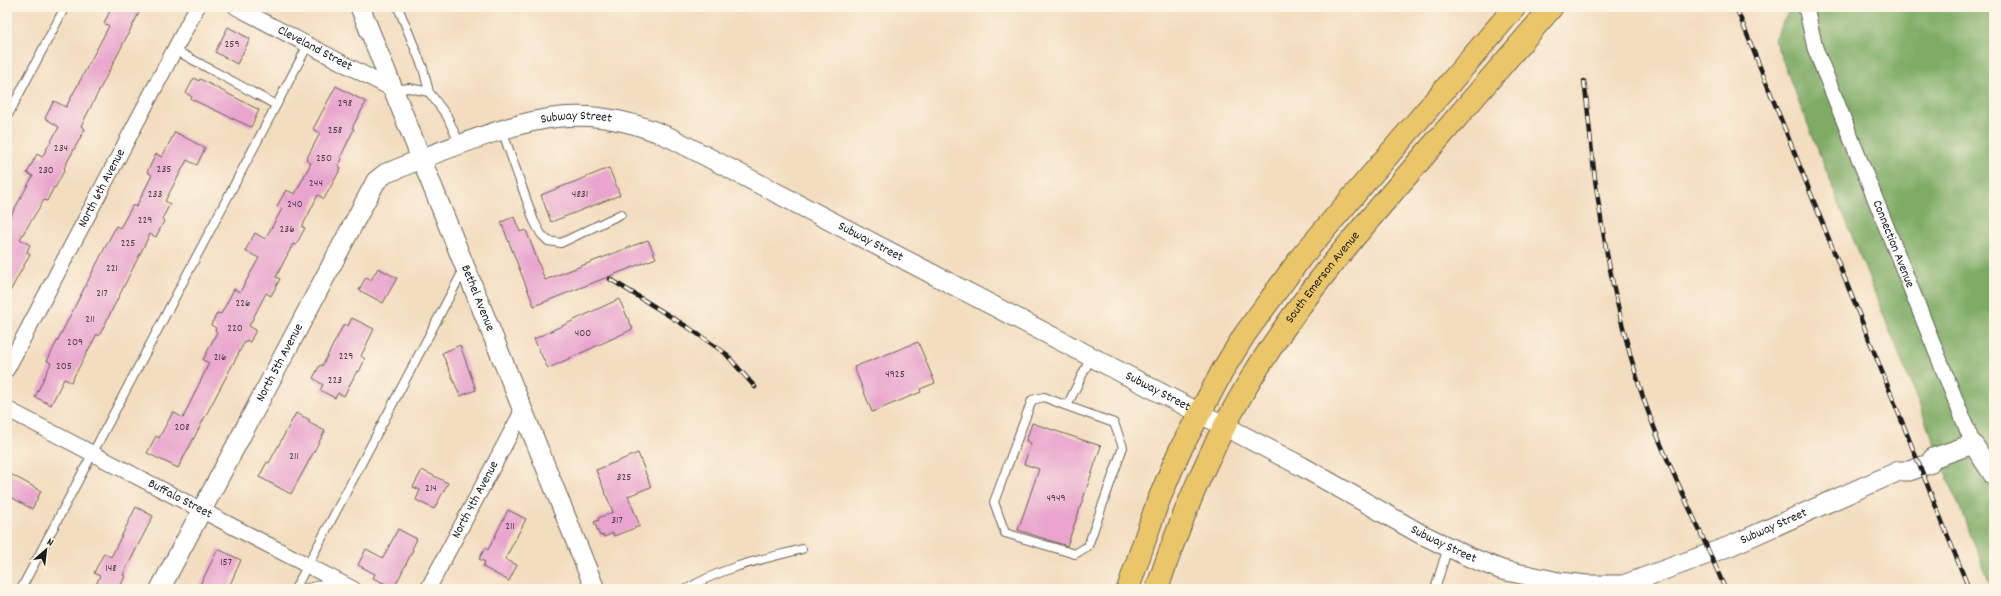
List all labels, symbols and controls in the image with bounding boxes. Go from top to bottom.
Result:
street label: Cleveland Street [274,21,356,76]
house number: 259 [225,37,239,53]
house number: 298 [338,96,352,112]
street label: Subway Street [539,107,613,129]
house number: 258 [328,123,342,139]
house number: 234 [54,141,68,157]
street label: North 6th Avenue [73,145,130,231]
house number: 250 [316,151,332,167]
house number: 235 [157,162,171,178]
house number: 230 [38,163,54,179]
house number: 244 [309,176,323,192]
house number: 233 [148,187,162,203]
house number: 4831 [572,187,588,203]
house number: 240 [287,197,303,213]
street label: Connection Avenue [1867,197,1919,291]
house number: 229 [138,213,152,229]
street label: Subway Street [834,217,907,267]
house number: 236 [279,222,295,238]
street label: South Emerson Avenue [1281,227,1365,327]
house number: 225 [121,236,135,252]
house number: 221 [106,261,118,277]
street label: Bethel Avenue [456,262,500,334]
house number: 217 [96,286,108,302]
house number: 226 [235,296,251,312]
house number: 211 [85,312,95,328]
street label: North 5th Avenue [251,320,308,405]
house number: 220 [227,321,243,337]
house number: 400 [575,326,591,342]
house number: 209 [67,335,83,351]
house number: 229 [339,349,353,365]
house number: 216 [214,350,226,366]
house number: 205 [56,359,72,375]
house number: 4925 [885,367,905,383]
street label: Subway Street [1122,367,1194,416]
house number: 223 [328,373,342,389]
house number: 208 [174,420,190,436]
house number: 211 [289,449,299,465]
street label: North 4th Avenue [447,457,504,542]
house number: 325 [617,470,631,486]
street label: Buffalo Street [144,474,216,524]
house number: 214 [425,481,437,497]
house number: 4949 [1046,491,1066,507]
street label: Subway Street [1737,503,1810,550]
house number: 317 [611,513,623,529]
house number: 211 [505,519,515,535]
street label: Subway Street [1407,520,1479,568]
north arrow [26,530,66,570]
text: N [44,535,56,552]
house number: 157 [220,555,232,571]
house number: 148 [105,561,117,577]

